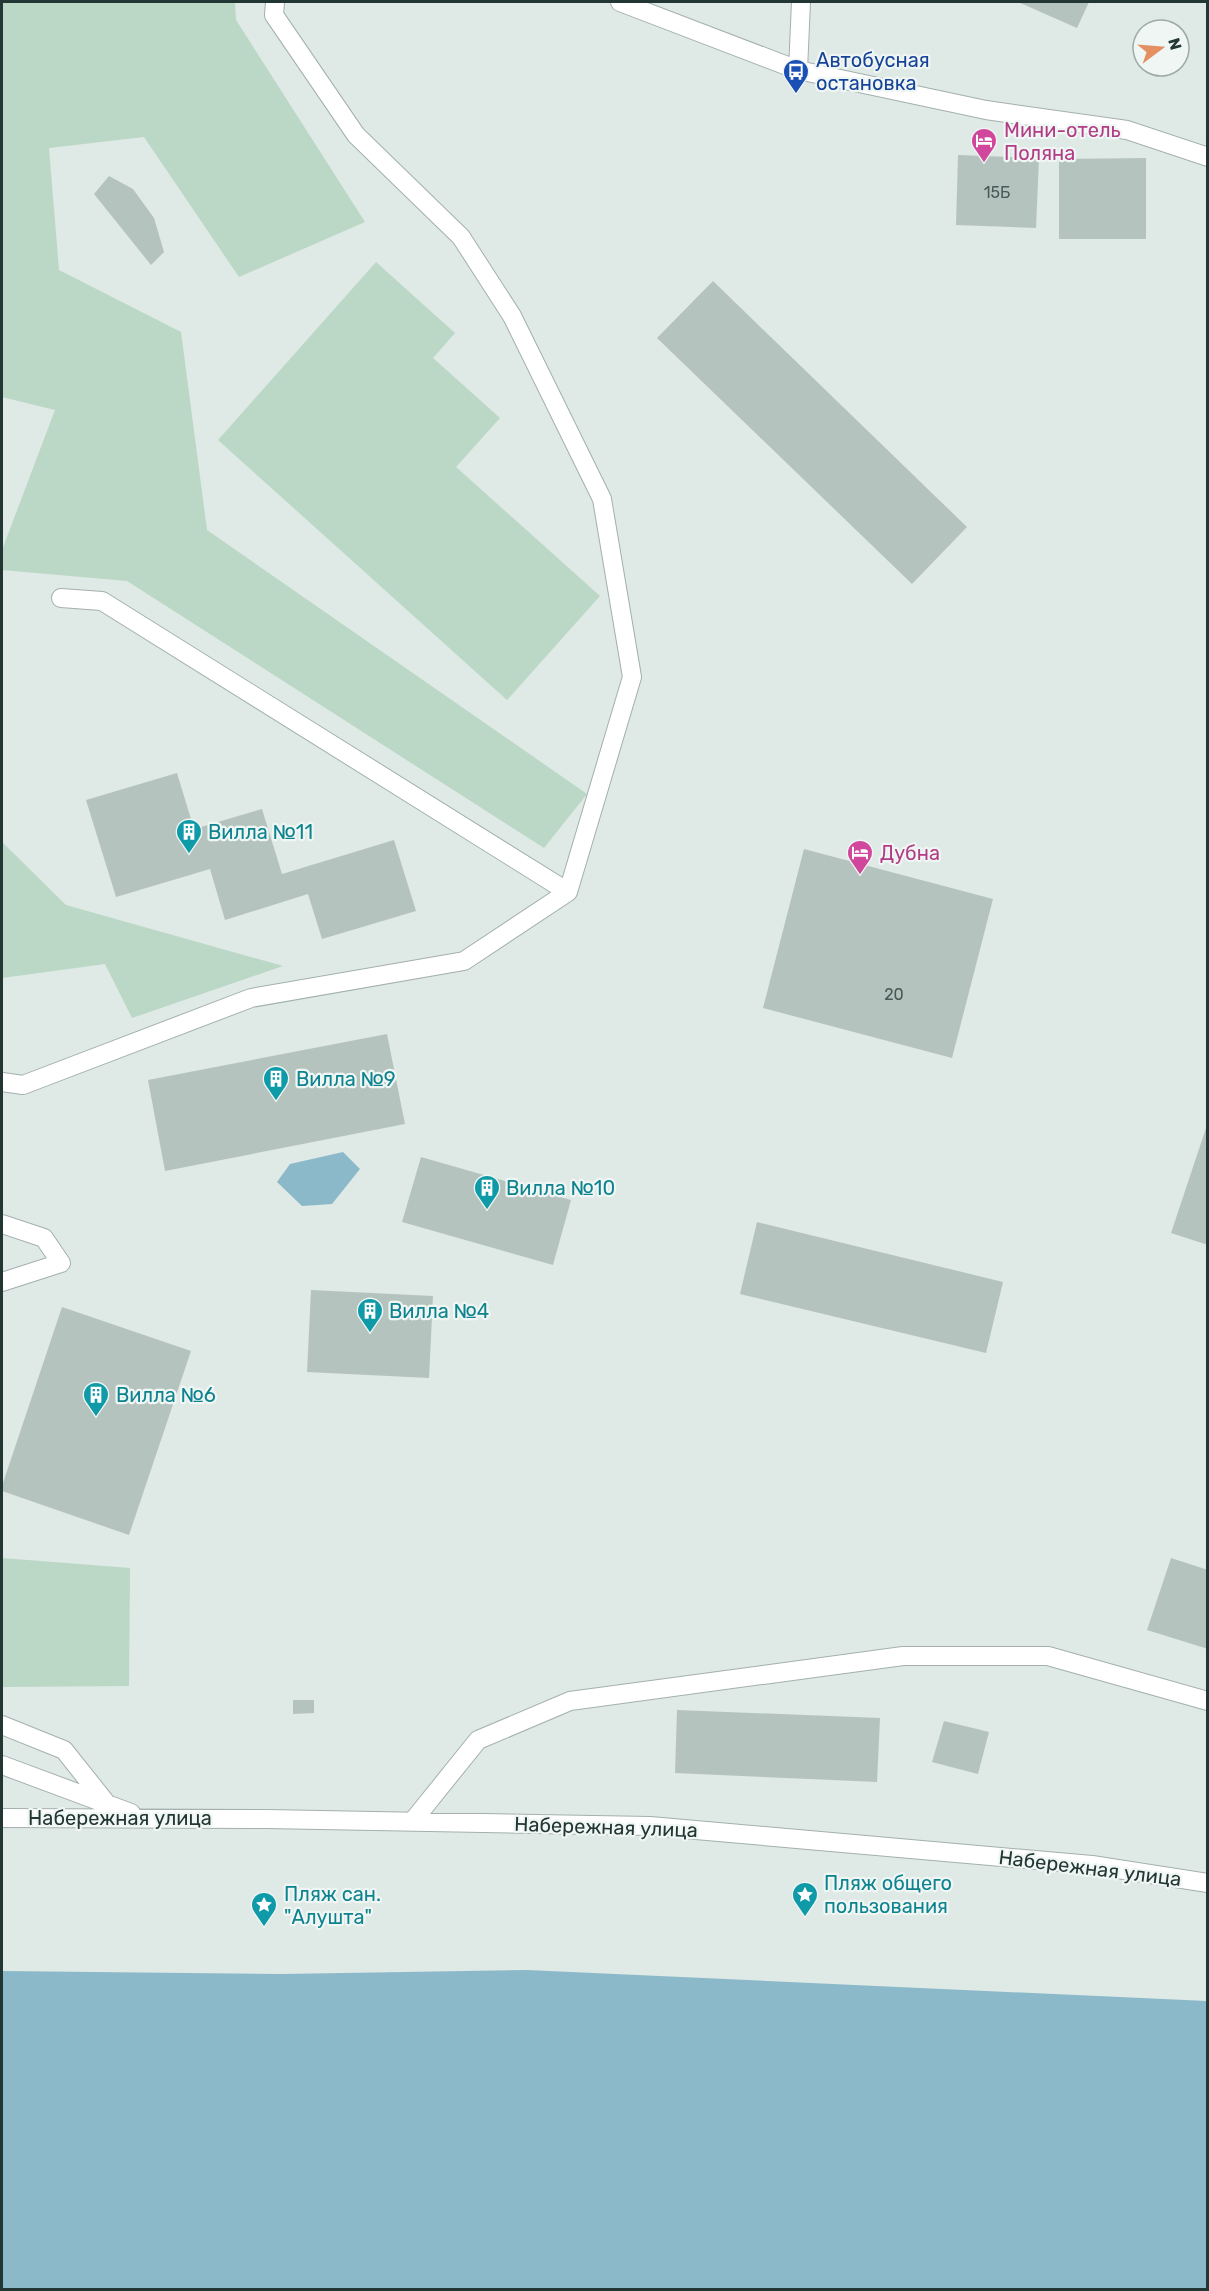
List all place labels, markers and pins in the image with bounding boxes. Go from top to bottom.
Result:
place label: Автобусная остановка [816,48,930,95]
bus stop icon: Автобусная остановка [781,57,811,95]
place label: Мини-отель Поляна [1004,118,1121,165]
hotel icon: Мини-отель Поляна [969,126,999,164]
building icon: Вилла №11 [174,817,204,855]
place label: Вилла №11 [208,820,313,844]
hotel icon: Дубна [845,838,875,876]
place label: Дубна [880,841,940,865]
building icon: Вилла №9 [261,1064,291,1102]
place label: Вилла №9 [296,1067,396,1091]
building icon: Вилла №10 [472,1173,502,1211]
place label: Вилла №10 [506,1176,615,1200]
building icon: Вилла №4 [355,1296,385,1334]
place label: Вилла №4 [389,1299,489,1323]
building icon: Вилла №6 [81,1380,111,1418]
place label: Вилла №6 [116,1383,216,1407]
place label: Пляж общего пользования [824,1871,952,1918]
place icon: Пляж общего пользования [790,1880,820,1918]
place label: Пляж сан. "Алушта" [284,1882,381,1929]
place icon: Пляж сан. "Алушта" [249,1890,279,1928]

